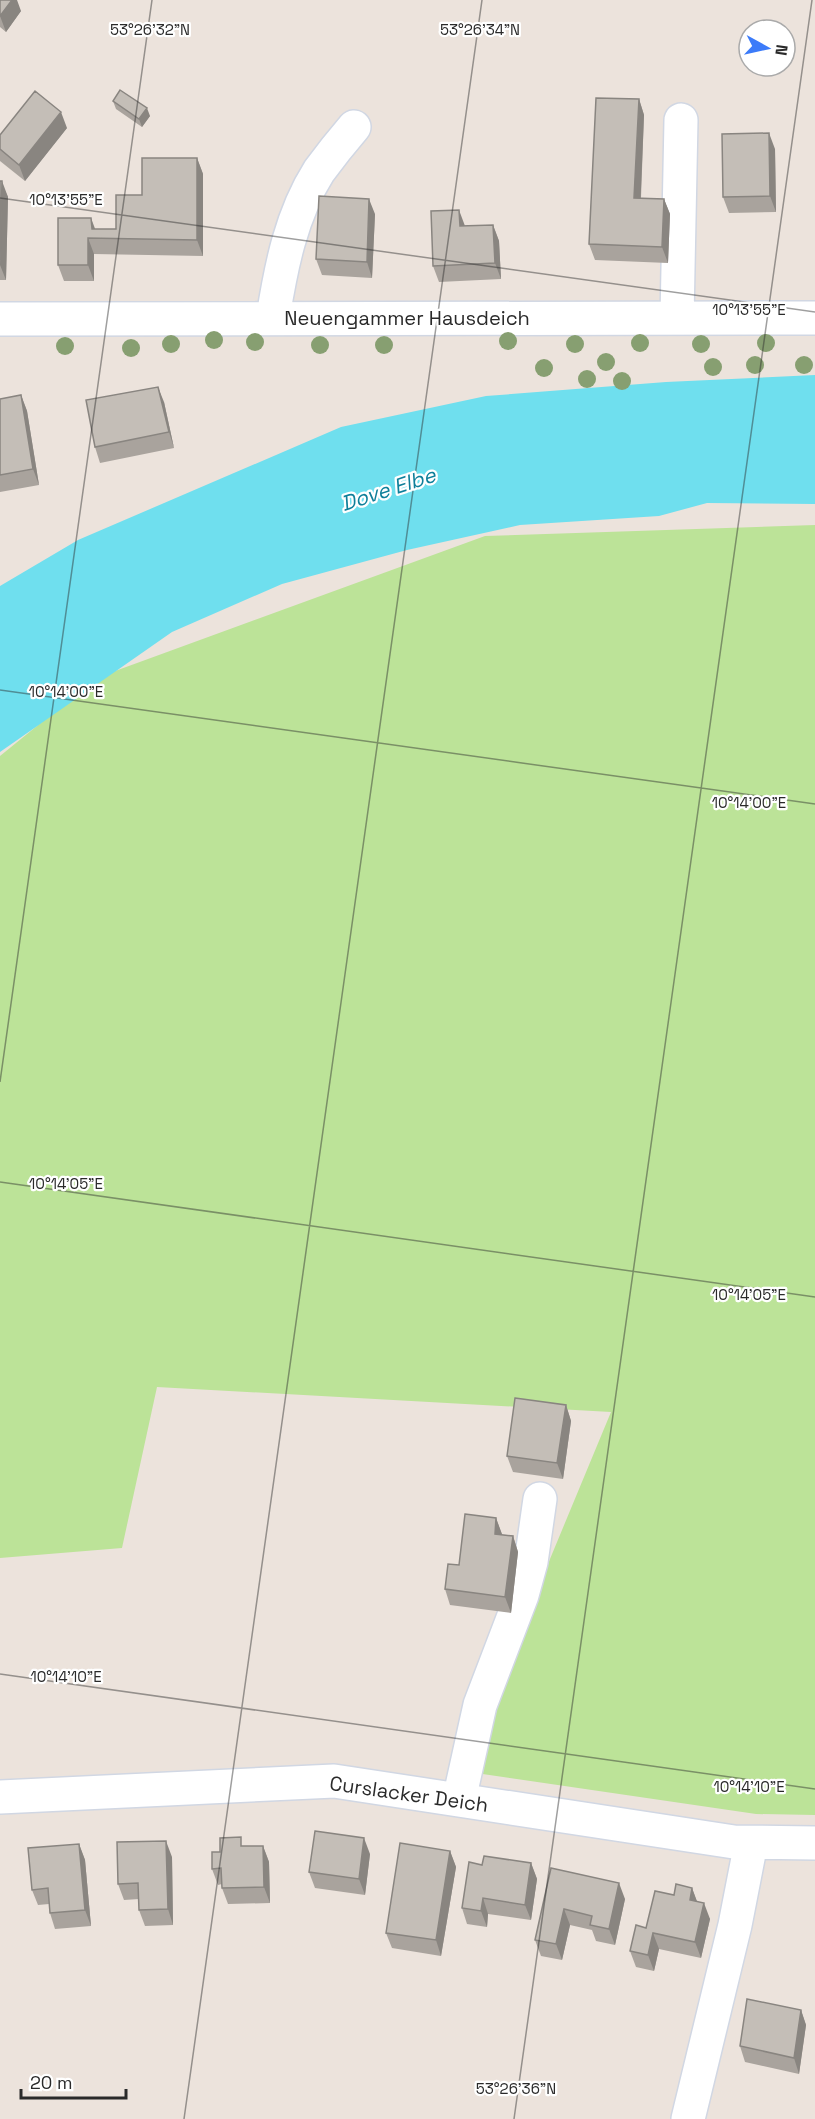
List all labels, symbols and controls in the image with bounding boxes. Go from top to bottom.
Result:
north arrow [737,18,797,78]
text: 53°26'32"N [110,20,190,39]
text: 53°26'34"N [440,20,520,39]
text: N [770,43,793,57]
text: 10°13'55"E [29,190,103,209]
text: 10°13'55"E [712,300,786,319]
street label: Neuengammer Hausdeich [284,305,530,331]
water label: Dove Elbe [337,461,440,517]
text: 10°14'00"E [29,682,103,701]
text: 10°14'00"E [712,793,786,812]
text: 10°14'05"E [29,1174,103,1193]
text: 10°14'05"E [712,1285,786,1304]
text: 10°14'10"E [30,1667,102,1686]
street label: Curslacker Deich [328,1770,490,1818]
text: 10°14'10"E [713,1777,785,1796]
scale bar [21,2062,126,2100]
text: 20 m [30,2071,73,2094]
text: 53°26'36"N [476,2079,556,2098]

